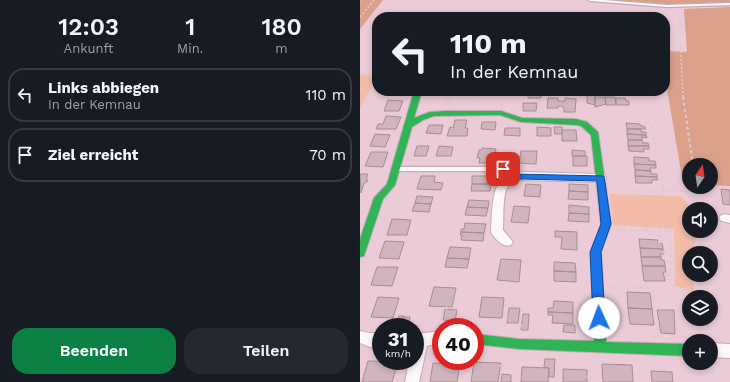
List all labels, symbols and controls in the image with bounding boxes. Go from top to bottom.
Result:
text: 12:03 [58,13,119,41]
text: 1 [185,13,195,41]
text: 180 [261,13,302,41]
text: 110 m [450,27,527,60]
icon: left [384,28,436,80]
text: Ankunft [64,41,113,56]
text: Min. [177,41,203,56]
text: m [275,41,288,56]
text: In der Kemnau [450,61,578,82]
text: Links abbiegen [48,79,159,97]
icon: left [14,84,36,106]
text: 110 m [306,86,346,104]
text: In der Kemnau [48,97,141,112]
icon: arrive [14,144,36,166]
text: Ziel erreicht [48,146,138,164]
text: 70 m [309,146,346,164]
pin [486,152,520,186]
icon: arrive [492,158,514,180]
north arrow [682,158,718,194]
map controls [682,158,718,370]
button: sound [682,202,718,238]
button: search [682,246,718,282]
button: layers [682,290,718,326]
position arrow [578,297,620,339]
speed limit sign: 40 [432,318,484,370]
text: 31 [388,327,408,351]
button: Beenden [12,328,176,374]
button: Teilen [184,328,348,374]
button: + [682,334,718,370]
text: km/h [385,348,411,359]

